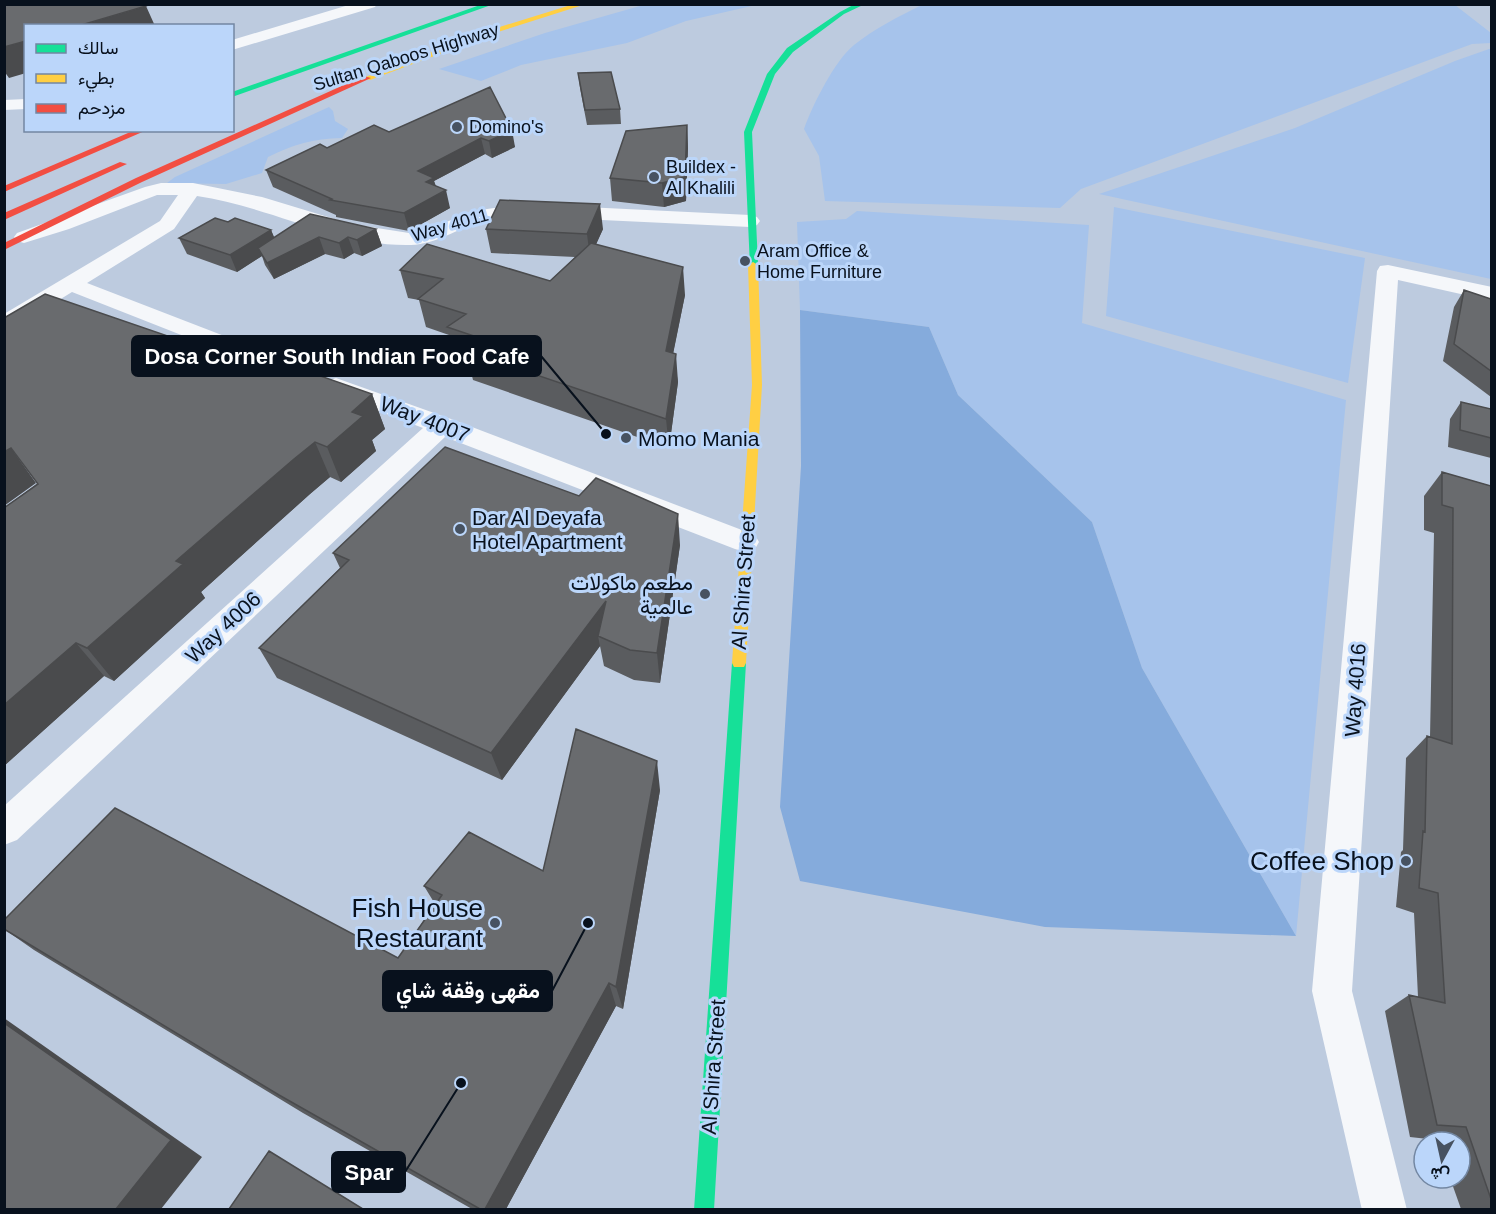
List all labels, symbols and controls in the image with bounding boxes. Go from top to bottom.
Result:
street label: Sultan Qaboos Highway [311,19,501,95]
legend [24,24,234,132]
text: سالك [78,38,118,58]
text: بطيء [78,68,114,93]
text: مزدحم [78,98,125,120]
place label: Domino's [469,117,543,137]
marker: Domino's [450,120,464,134]
place label: Buildex - Al Khalili [666,157,736,198]
marker: Buildex - Al Khalili [647,170,661,184]
street label: Way 4011 [409,204,491,246]
place label: Aram Office & Home Furniture [757,241,882,282]
marker: Aram Office & Home Furniture [738,254,752,268]
callout: Dosa Corner South Indian Food Cafe [132,336,541,376]
text: Dosa Corner South Indian Food Cafe [144,344,530,369]
street label: Way 4007 [377,391,473,447]
place label: Momo Mania [638,427,760,450]
marker: Momo Mania [619,431,633,445]
place label: Dar Al Deyafa Hotel Apartment [472,506,623,553]
street label: Al Shira Street [727,514,759,650]
marker: Dar Al Deyafa Hotel Apartment [453,522,467,536]
place label: مطعم ماكولات عالمية [571,571,693,619]
street label: Way 4006 [181,587,265,667]
marker: مطعم ماكولات عالمية [698,587,712,601]
street label: Way 4016 [1340,642,1370,738]
place label: Coffee Shop [1250,846,1394,876]
marker: Coffee Shop [1399,854,1413,868]
place label: Fish House Restaurant [352,893,484,953]
marker: Fish House Restaurant [488,916,502,930]
callout: مقهى وقفة شاي [383,971,552,1011]
text: مقهى وقفة شاي [396,978,540,1009]
street label: Al Shira Street [697,999,729,1135]
north arrow [1412,1130,1472,1190]
callout: Spar [332,1152,405,1192]
text: Spar [345,1160,394,1185]
text: ش [1429,1164,1451,1184]

